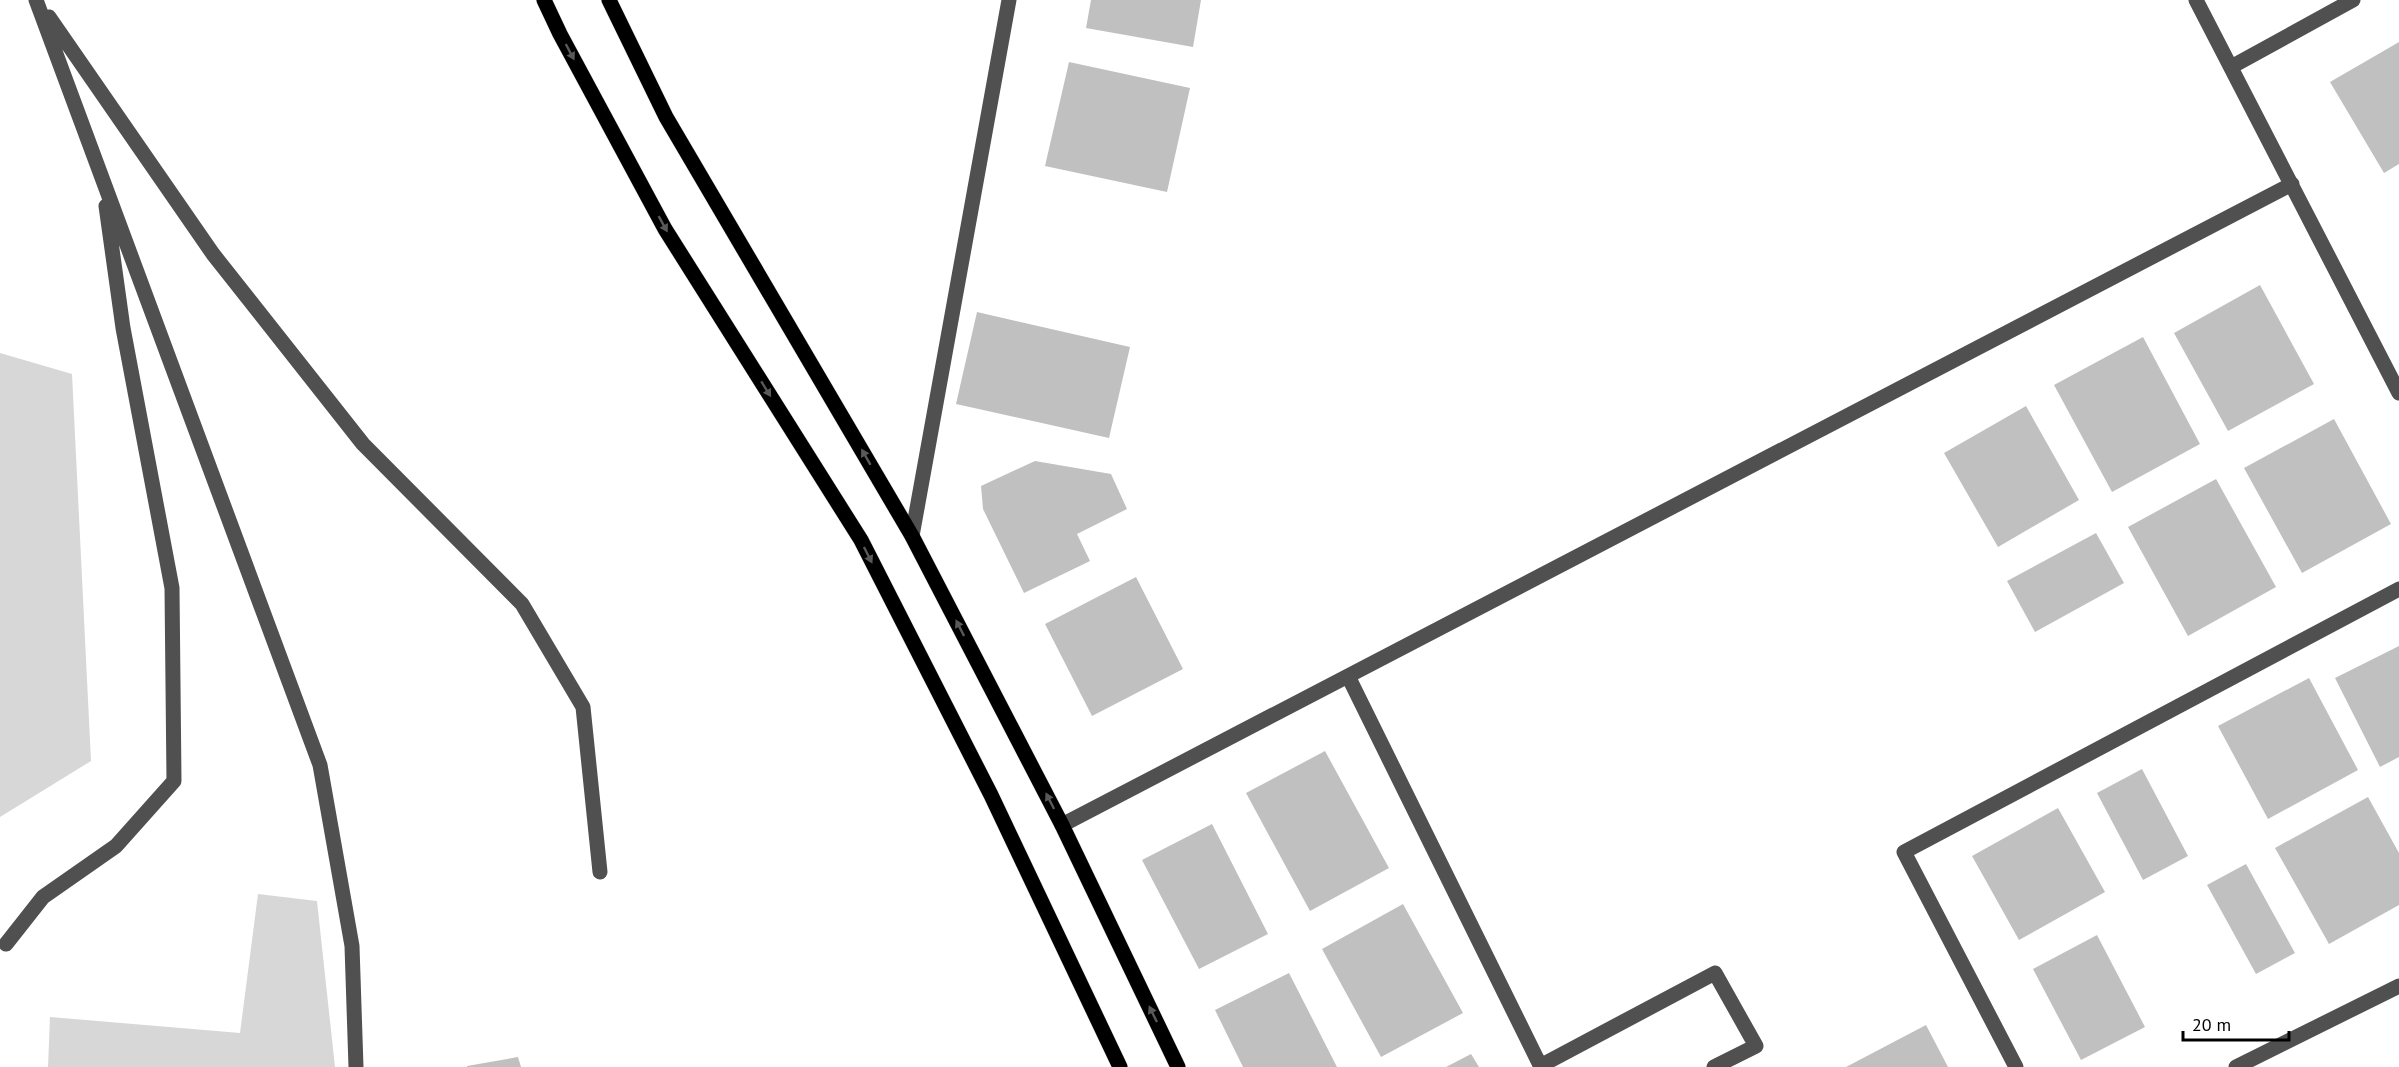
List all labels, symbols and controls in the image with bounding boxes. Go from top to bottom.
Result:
one-way arrow [565,44,575,61]
one-way arrow [658,216,668,233]
one-way arrow [760,381,771,397]
one-way arrow [860,449,871,465]
one-way arrow [863,546,873,564]
one-way arrow [955,619,965,636]
one-way arrow [1045,792,1055,810]
scale bar [2183,1004,2290,1042]
one-way arrow [1148,1006,1157,1023]
text: 20 m [2192,1013,2231,1036]

